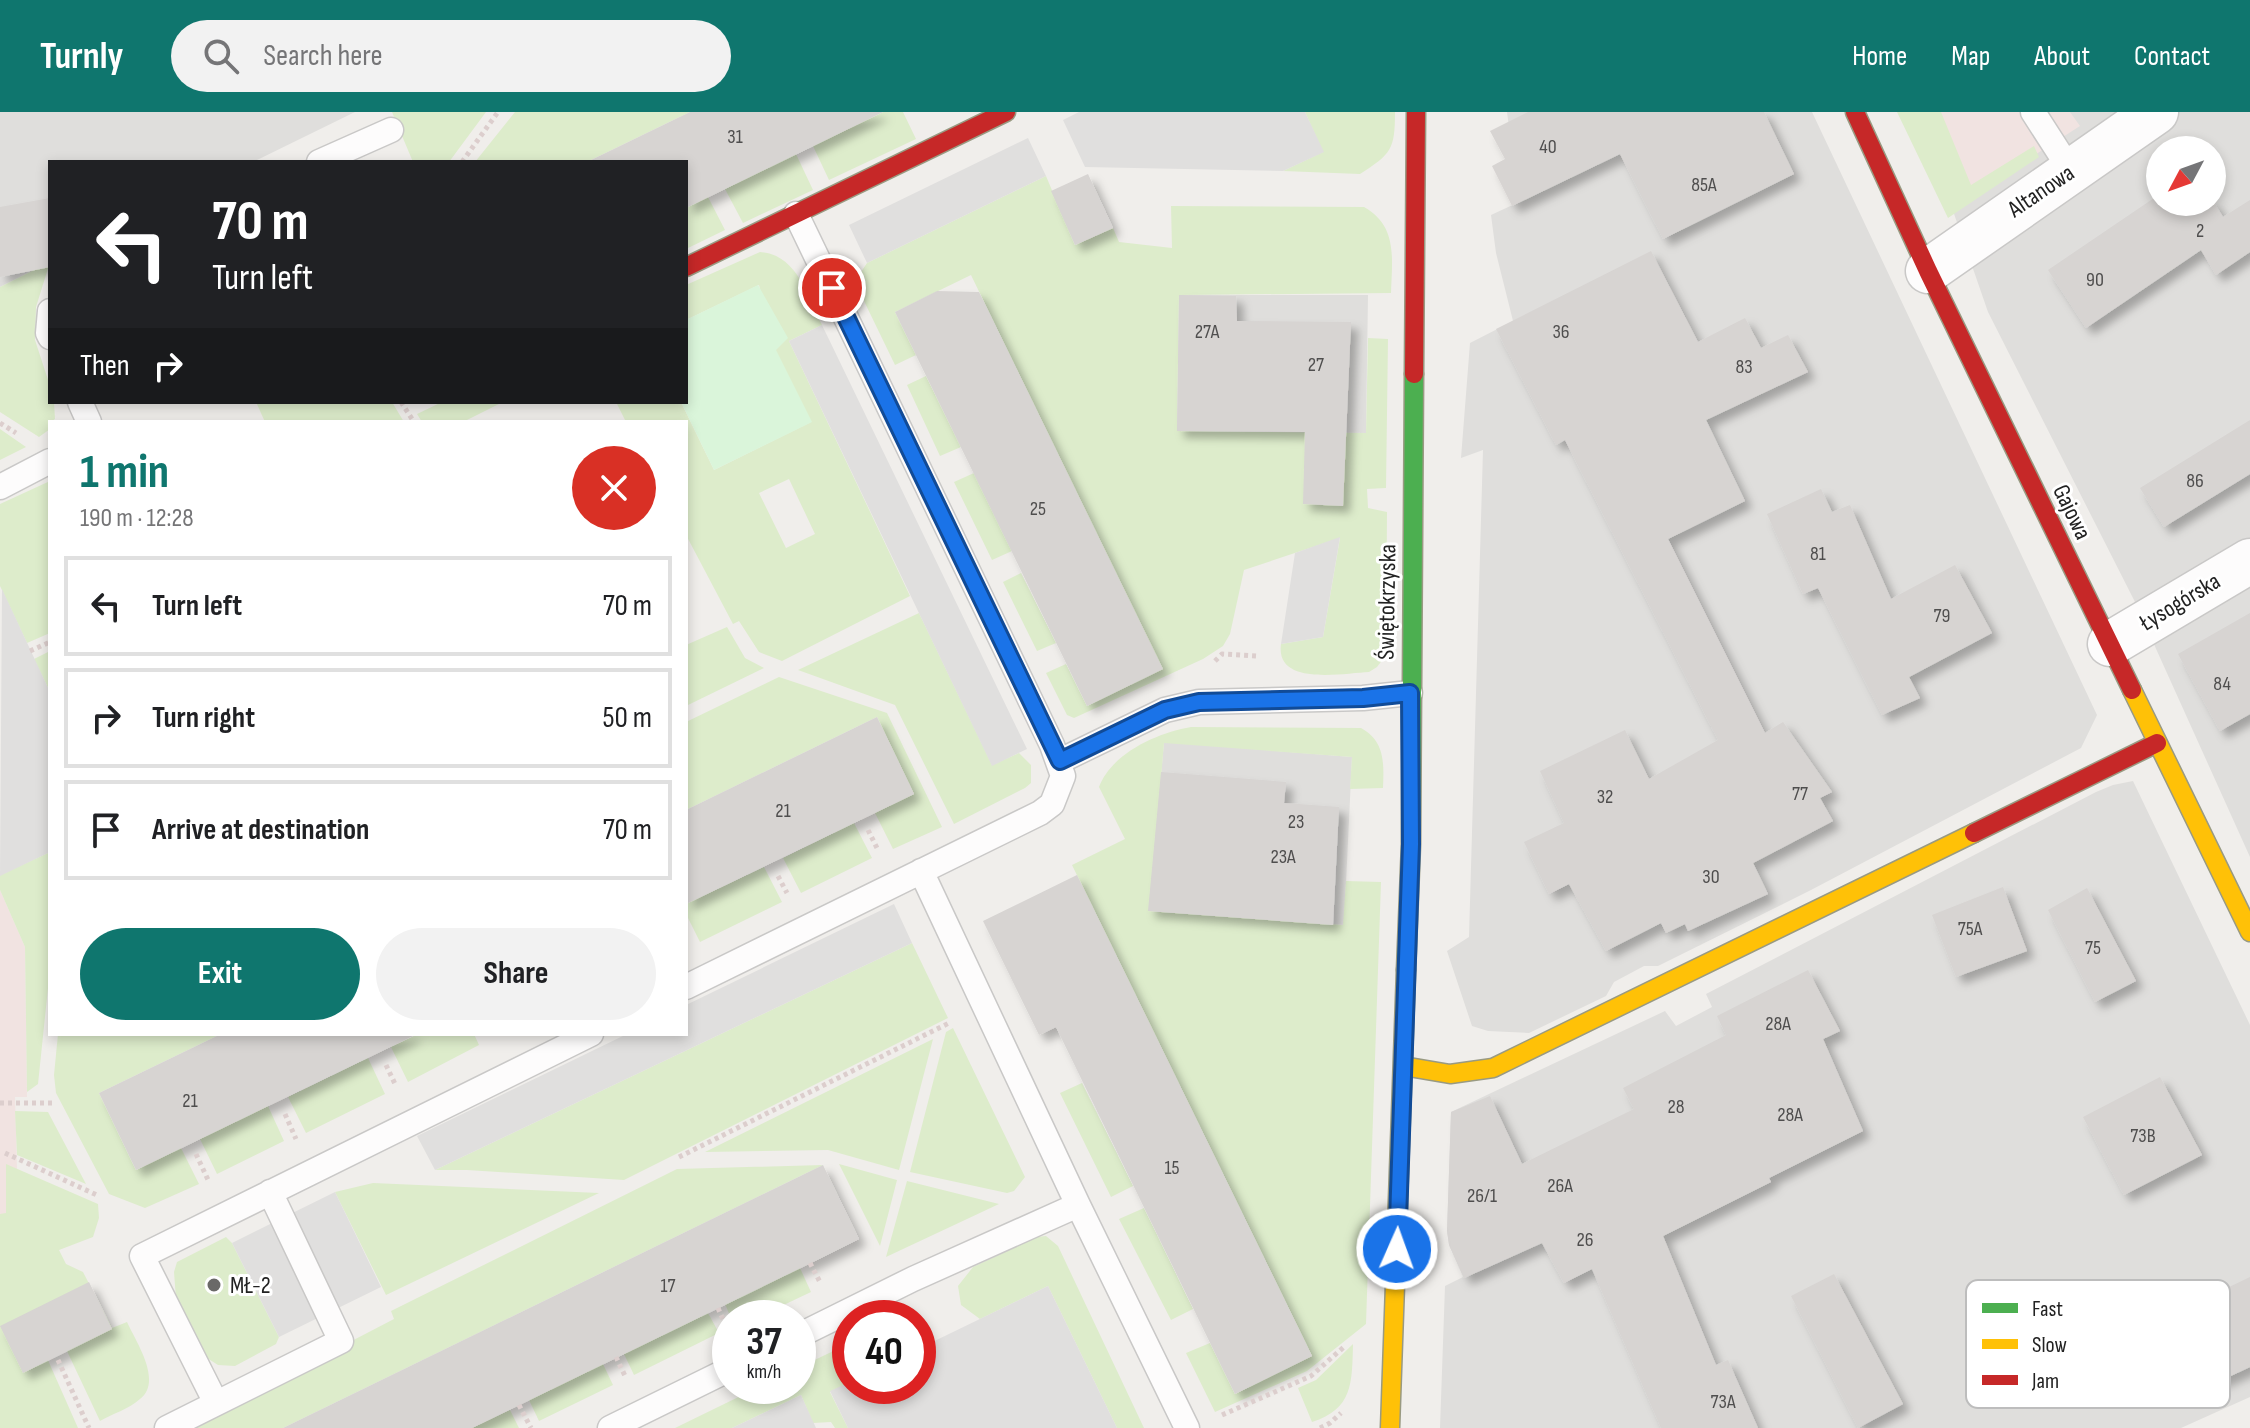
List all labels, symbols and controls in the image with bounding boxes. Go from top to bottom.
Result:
search box [171,20,731,92]
text: Turnly [40,34,123,79]
icon: search [199,34,243,78]
text: Search here [263,38,383,74]
text: Home [1852,40,1907,73]
text: Map [1951,40,1990,73]
text: About [2034,40,2090,73]
text: Contact [2134,40,2210,73]
house number: 31 [727,125,743,149]
house number: 40 [1539,135,1557,159]
north arrow [2146,136,2226,216]
map controls [2146,136,2226,216]
street label: Altanowa [2001,158,2080,224]
house number: 85A [1691,173,1717,197]
text: 70 m [212,189,309,256]
icon: left [80,192,184,296]
house number: 2 [2196,219,2204,243]
pin [798,254,866,322]
text: Turn left [212,257,313,300]
icon: arrive [810,266,854,310]
house number: 90 [2086,268,2104,292]
house number: 27A [1195,320,1220,344]
house number: 36 [1552,320,1570,344]
icon: right [146,344,190,388]
text: Then [80,348,130,384]
house number: 27 [1308,353,1324,377]
house number: 83 [1735,355,1753,379]
text: 1 min [80,444,169,501]
button: close [572,446,656,530]
house number: 86 [2186,469,2204,493]
street label: Gajowa [2046,480,2098,544]
house number: 25 [1030,497,1046,521]
text: 190 m · 12:28 [80,503,194,534]
house number: 81 [1810,542,1826,566]
street label: Świętokrzyska [1371,544,1403,660]
street label: Łysogórska [2133,567,2226,638]
icon: left [84,584,128,628]
text: Turn left [152,588,242,624]
text: 70 m [603,588,652,624]
house number: 79 [1934,604,1950,628]
house number: 84 [2213,672,2231,696]
icon: right [84,696,128,740]
text: Turn right [152,700,255,736]
text: 50 m [603,700,652,736]
house number: 77 [1792,782,1808,806]
house number: 32 [1597,785,1613,809]
house number: 21 [775,799,791,823]
icon: arrive [84,808,128,852]
house number: 23 [1288,810,1304,834]
text: Arrive at destination [152,812,369,848]
text: 70 m [603,812,652,848]
house number: 23A [1270,845,1296,869]
house number: 30 [1702,865,1720,889]
house number: 75A [1958,917,1983,941]
button: Exit [80,928,360,1020]
button: Share [376,928,656,1020]
house number: 75 [2085,936,2101,960]
house number: 28A [1765,1012,1791,1036]
house number: 21 [182,1089,198,1113]
house number: 28 [1668,1095,1685,1119]
house number: 28A [1777,1103,1803,1127]
house number: 73B [2130,1124,2156,1148]
house number: 15 [1164,1156,1180,1180]
house number: 26A [1547,1174,1573,1198]
house number: 26/1 [1467,1184,1497,1208]
position arrow [1355,1207,1439,1291]
house number: 26 [1577,1228,1594,1252]
place label: MŁ-2 [230,1271,271,1300]
house number: 17 [661,1274,675,1298]
marker: MŁ-2 [205,1276,223,1294]
legend [1966,1280,2230,1408]
text: Fast [2032,1296,2063,1323]
speed limit sign: 40 [832,1300,936,1404]
text: 37 [746,1318,782,1366]
text: Slow [2032,1332,2067,1359]
text: km/h [747,1360,781,1384]
text: Jam [2031,1368,2059,1395]
house number: 73A [1711,1390,1736,1414]

